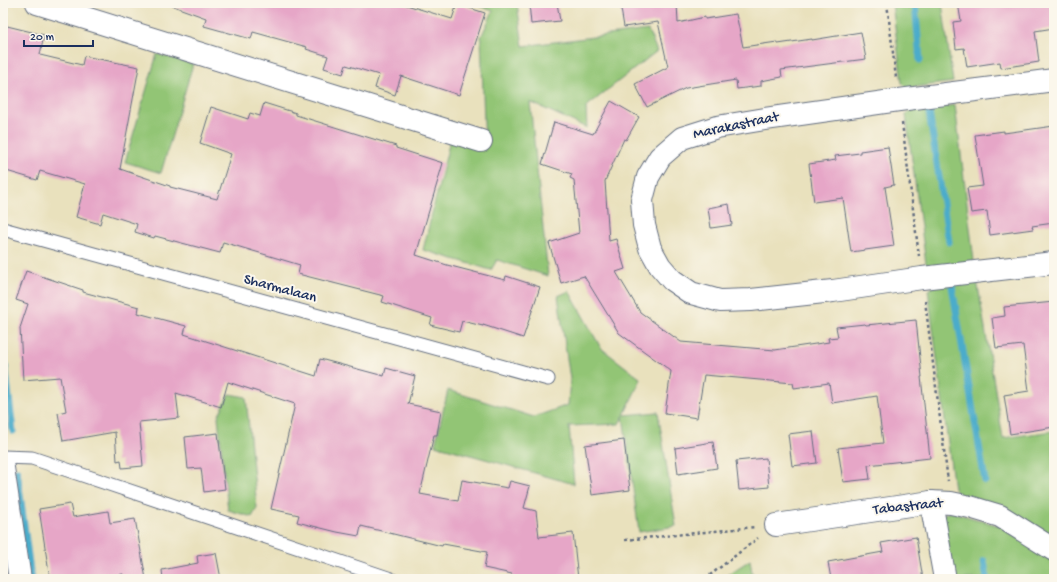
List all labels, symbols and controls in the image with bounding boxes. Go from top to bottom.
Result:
scale bar [24,22,93,48]
text: 20 m [30,31,55,45]
street label: Marakastraat [692,108,782,144]
street label: Sharmalaan [242,271,318,307]
street label: Tabastraat [871,494,946,520]

